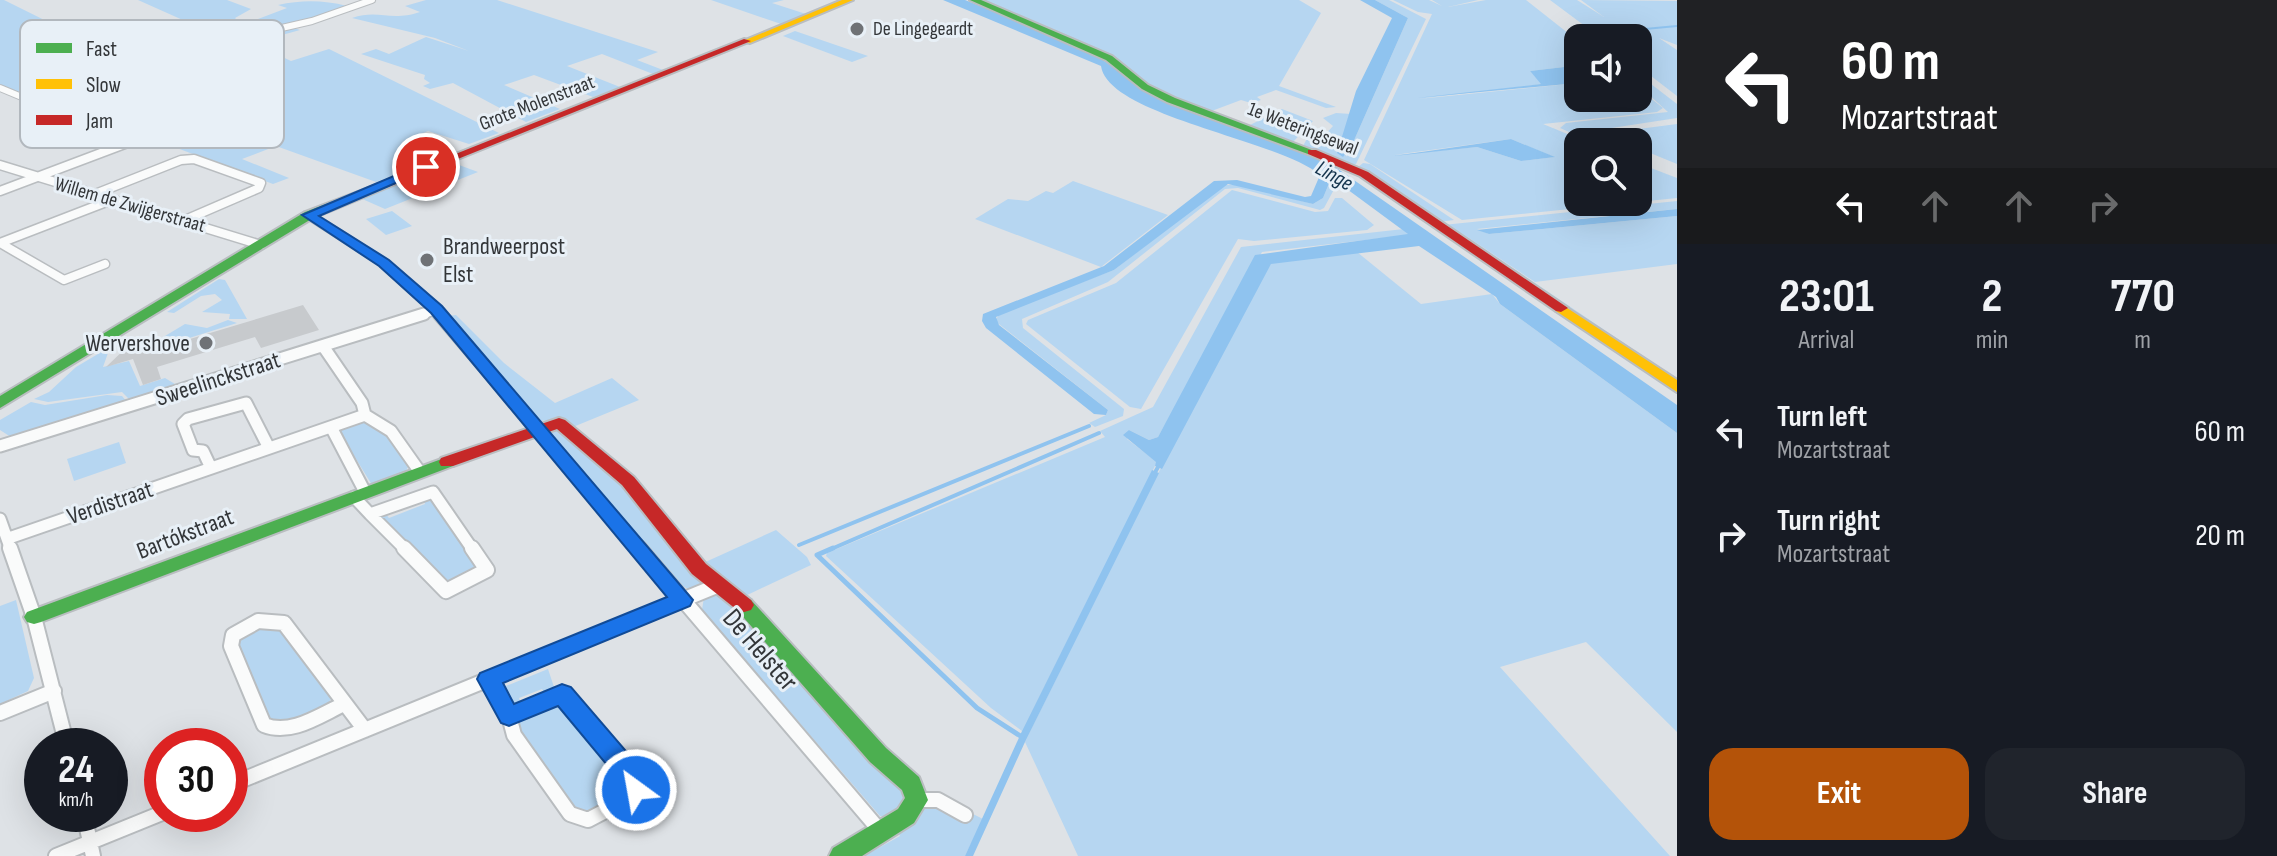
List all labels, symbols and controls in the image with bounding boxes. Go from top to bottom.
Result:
place label: De Lingegeardt [873,17,973,41]
legend [20,20,284,148]
marker: De Lingegeardt [848,20,866,38]
map controls [1564,24,1652,216]
button: sound [1564,24,1652,112]
text: 60 m [1841,29,1940,96]
icon: left [1709,32,1813,136]
text: Fast [86,36,117,63]
street label: Grote Molenstraat [476,70,598,136]
text: Slow [86,72,121,99]
street label: 1e Weteringsewal [1244,97,1362,161]
text: Mozartstraat [1841,97,1998,140]
text: Jam [85,108,113,135]
button: search [1564,128,1652,216]
pin [392,133,460,201]
icon: arrive [404,145,448,189]
water label: Linge [1311,155,1358,197]
street label: Willem de Zwijgerstraat [52,172,208,238]
icon: left [1829,184,1873,228]
icon: ahead [1913,184,1957,228]
icon: ahead [1997,184,2041,228]
icon: right [2081,184,2125,228]
place label: Brandweerpost Elst [443,232,565,289]
marker: Brandweerpost Elst [418,251,436,269]
text: 23:01 [1779,268,1874,325]
text: 2 [1982,268,2003,325]
text: 770 [2110,268,2175,325]
text: Arrival [1798,325,1854,356]
text: min [1976,325,2008,356]
text: m [2134,325,2151,356]
place label: Wervershove [85,329,190,358]
marker: Wervershove [197,334,215,352]
street label: Sweelinckstraat [152,345,284,413]
text: Turn left [1777,399,1867,435]
icon: left [1709,410,1753,454]
text: 60 m [2194,414,2245,450]
text: Mozartstraat [1777,435,1890,466]
street label: Verdistraat [63,475,157,531]
street label: Bartókstraat [133,502,237,566]
text: Turn right [1777,503,1880,539]
icon: right [1709,514,1753,558]
text: 20 m [2195,518,2245,554]
text: Mozartstraat [1777,539,1890,570]
street label: De Helster [715,602,805,698]
speed limit sign: 30 [144,728,248,832]
text: 24 [58,746,94,794]
position arrow [594,748,678,832]
button: Exit [1709,748,1969,840]
button: Share [1985,748,2245,840]
text: km/h [59,788,93,812]

